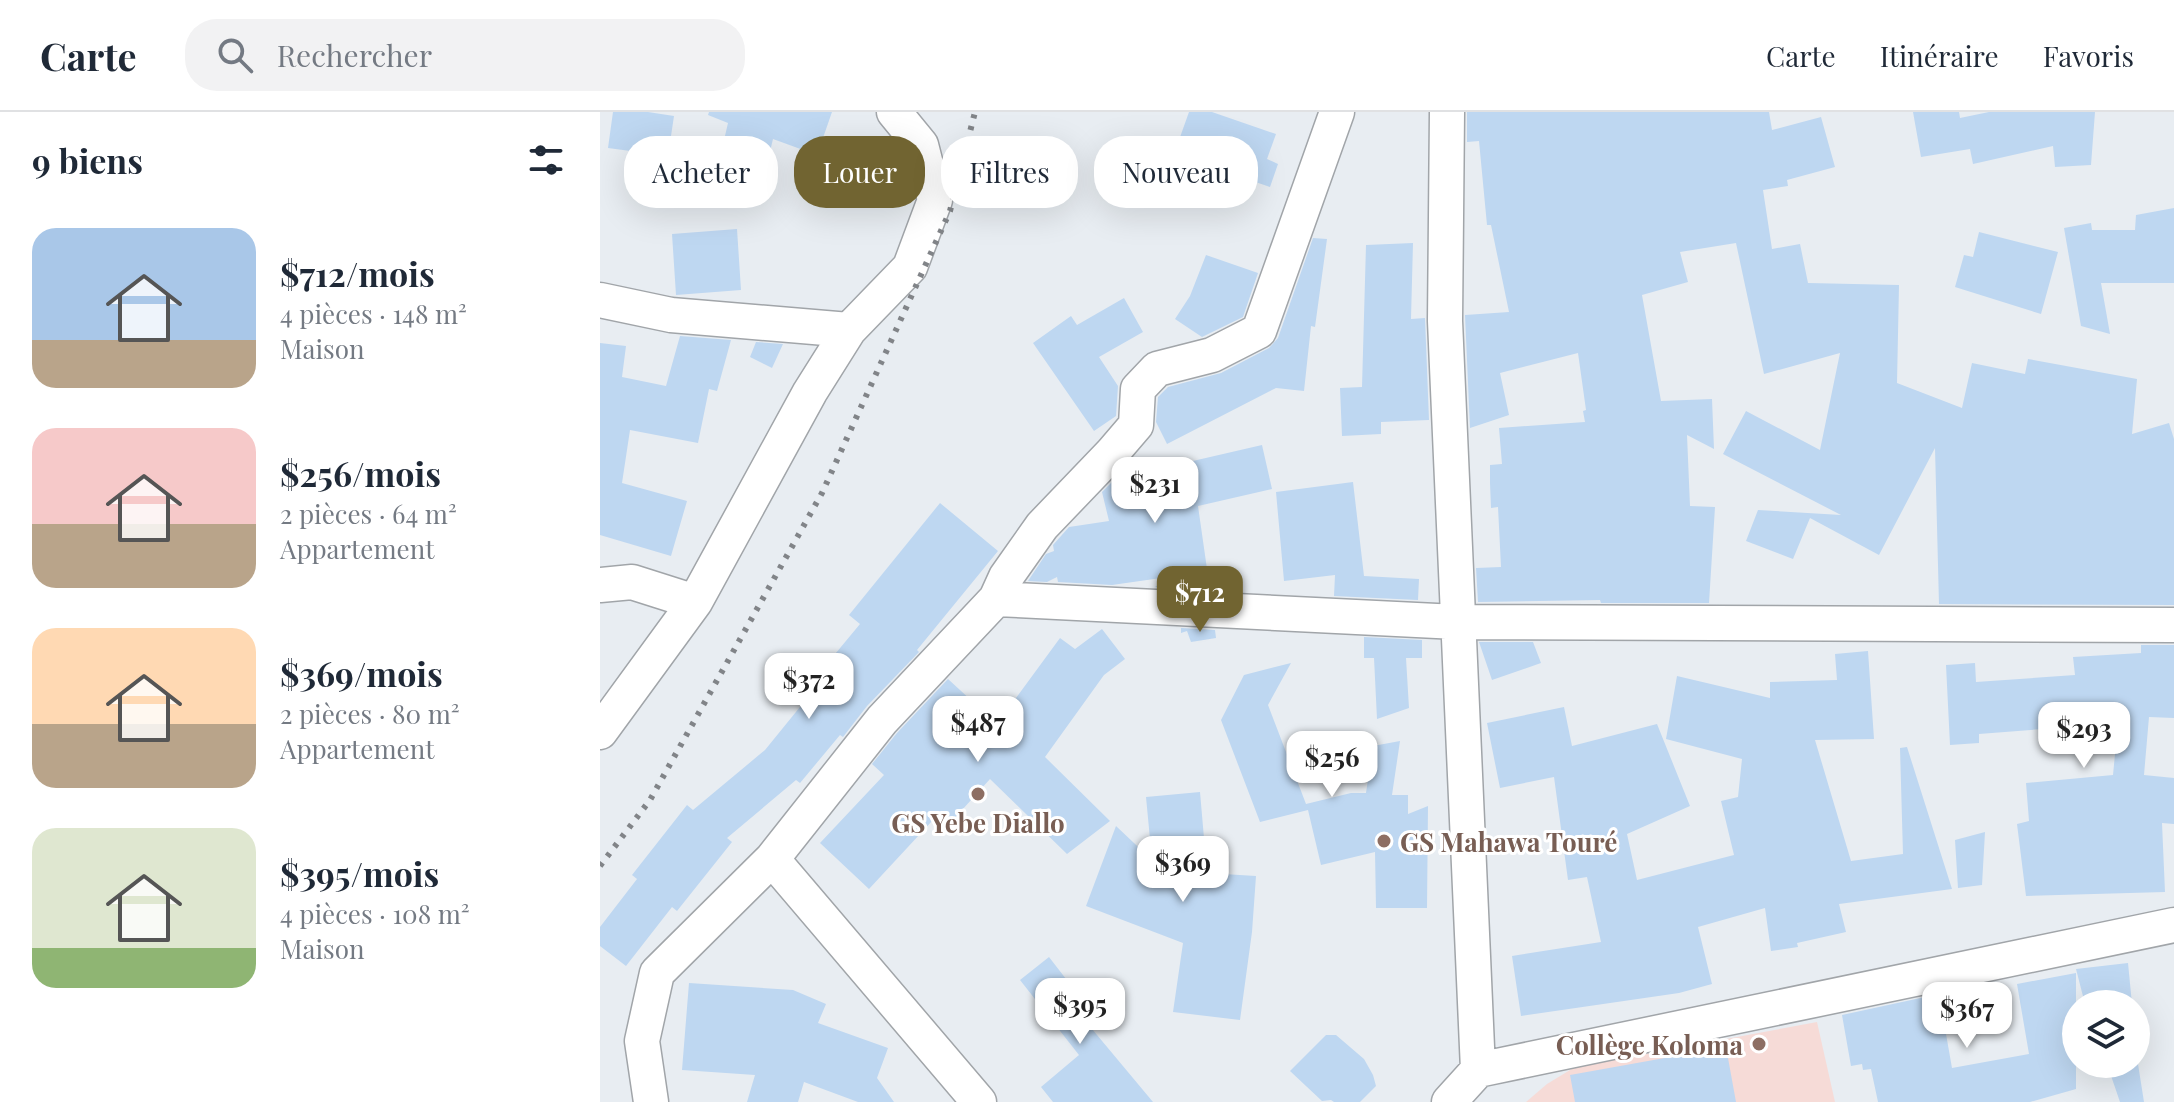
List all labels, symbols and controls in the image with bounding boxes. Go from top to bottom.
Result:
search box [185,19,745,91]
text: Carte [40,30,137,81]
icon: search [213,33,257,77]
text: Rechercher [277,35,432,75]
text: Carte [1766,37,1836,74]
text: Itinéraire [1880,37,1999,74]
text: Favoris [2043,37,2134,74]
chip: Acheter [624,136,778,208]
chip: Louer [794,136,925,208]
chip: Filtres [941,136,1078,208]
chip: Nouveau [1094,136,1258,208]
text: 9 biens [32,137,143,183]
icon: filters [524,138,568,182]
text: $712/mois [280,250,435,296]
icon: home [96,260,192,356]
text: 4 pièces · 148 m² [280,296,467,331]
text: Maison [280,331,364,366]
text: $256/mois [280,450,441,496]
pin: $231 [1108,457,1202,525]
icon: home [96,460,192,556]
text: $231 [1129,465,1181,500]
text: 2 pièces · 64 m² [280,496,457,531]
text: Appartement [280,531,434,566]
pin: $712 [1153,566,1247,634]
text: $712 [1175,574,1225,609]
text: $369/mois [280,650,443,696]
pin: $372 [762,653,856,721]
icon: home [96,660,192,756]
text: $372 [783,661,835,696]
text: 2 pièces · 80 m² [280,696,460,731]
pin: $487 [931,696,1025,764]
pin: $293 [2037,702,2131,770]
text: $487 [950,704,1006,739]
text: $293 [2056,710,2112,745]
text: Appartement [280,731,434,766]
pin: $256 [1285,731,1379,799]
text: $256 [1304,739,1360,774]
marker: GS Yebe Diallo [969,785,987,803]
place label: GS Yebe Diallo [891,805,1065,840]
place label: GS Mahawa Touré [1400,824,1617,859]
marker: GS Mahawa Touré [1375,832,1393,850]
pin: $369 [1136,836,1230,904]
text: $369 [1155,844,1211,879]
text: $395/mois [280,850,439,896]
icon: home [96,860,192,956]
text: 4 pièces · 108 m² [280,896,470,931]
text: Maison [280,931,364,966]
pin: $395 [1033,978,1127,1046]
pin: $367 [1920,982,2014,1050]
text: $395 [1053,986,1107,1021]
text: $367 [1940,990,1994,1025]
map controls [2062,990,2150,1078]
button: layers [2062,990,2150,1078]
place label: Collège Koloma [1556,1027,1744,1062]
marker: Collège Koloma [1750,1035,1768,1053]

